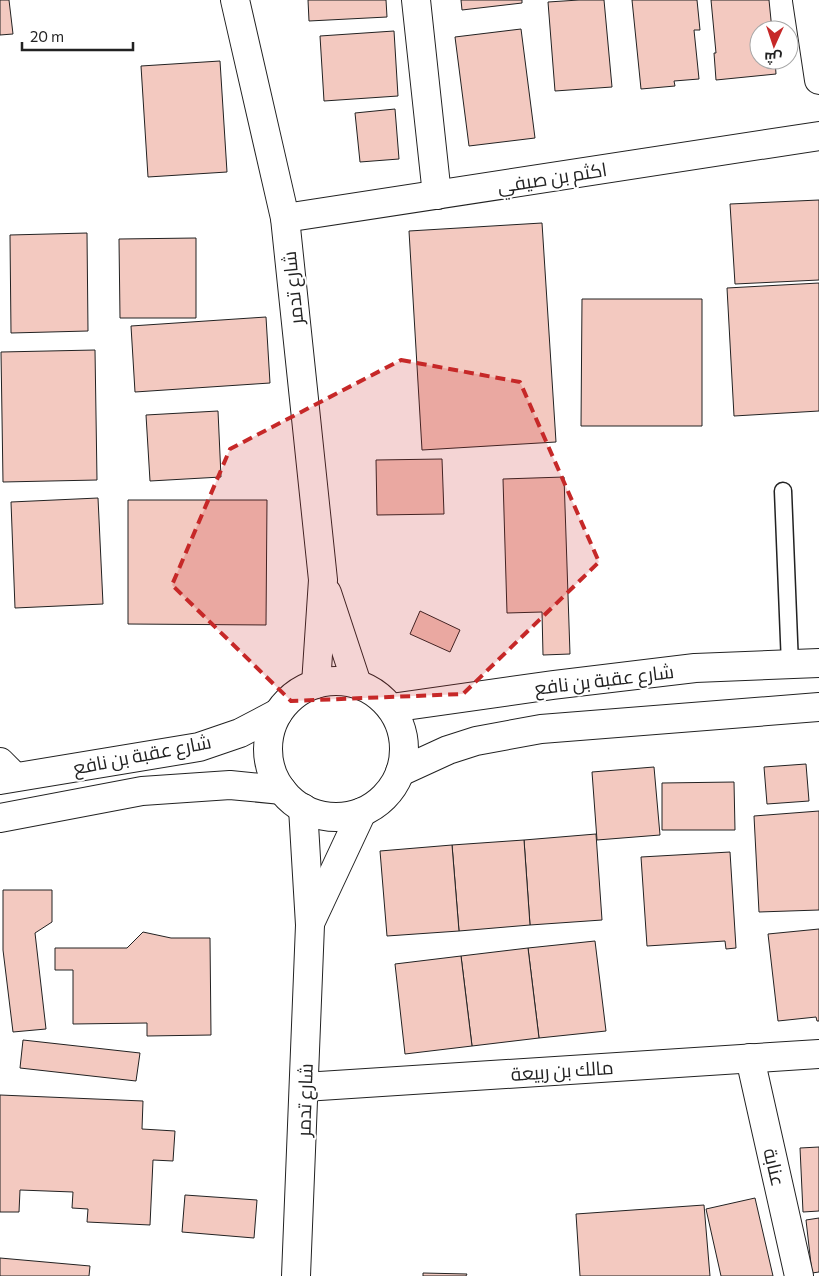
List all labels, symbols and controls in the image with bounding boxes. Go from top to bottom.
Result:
scale bar [22,20,134,52]
north arrow [749,20,799,70]
text: 20 m [30,27,64,45]
text: ش [764,49,783,67]
street label: اكثم بن صيفي [495,157,609,201]
street label: شارع تدمر [277,250,310,327]
street label: شارع عقبة بن نافع [533,659,675,702]
street label: شارع عقبة بن نافع [71,729,214,782]
street label: مالك بن ربيعة [510,1055,614,1086]
street label: شارع تدمر [291,1063,320,1138]
street label: عنابة [759,1146,791,1188]

